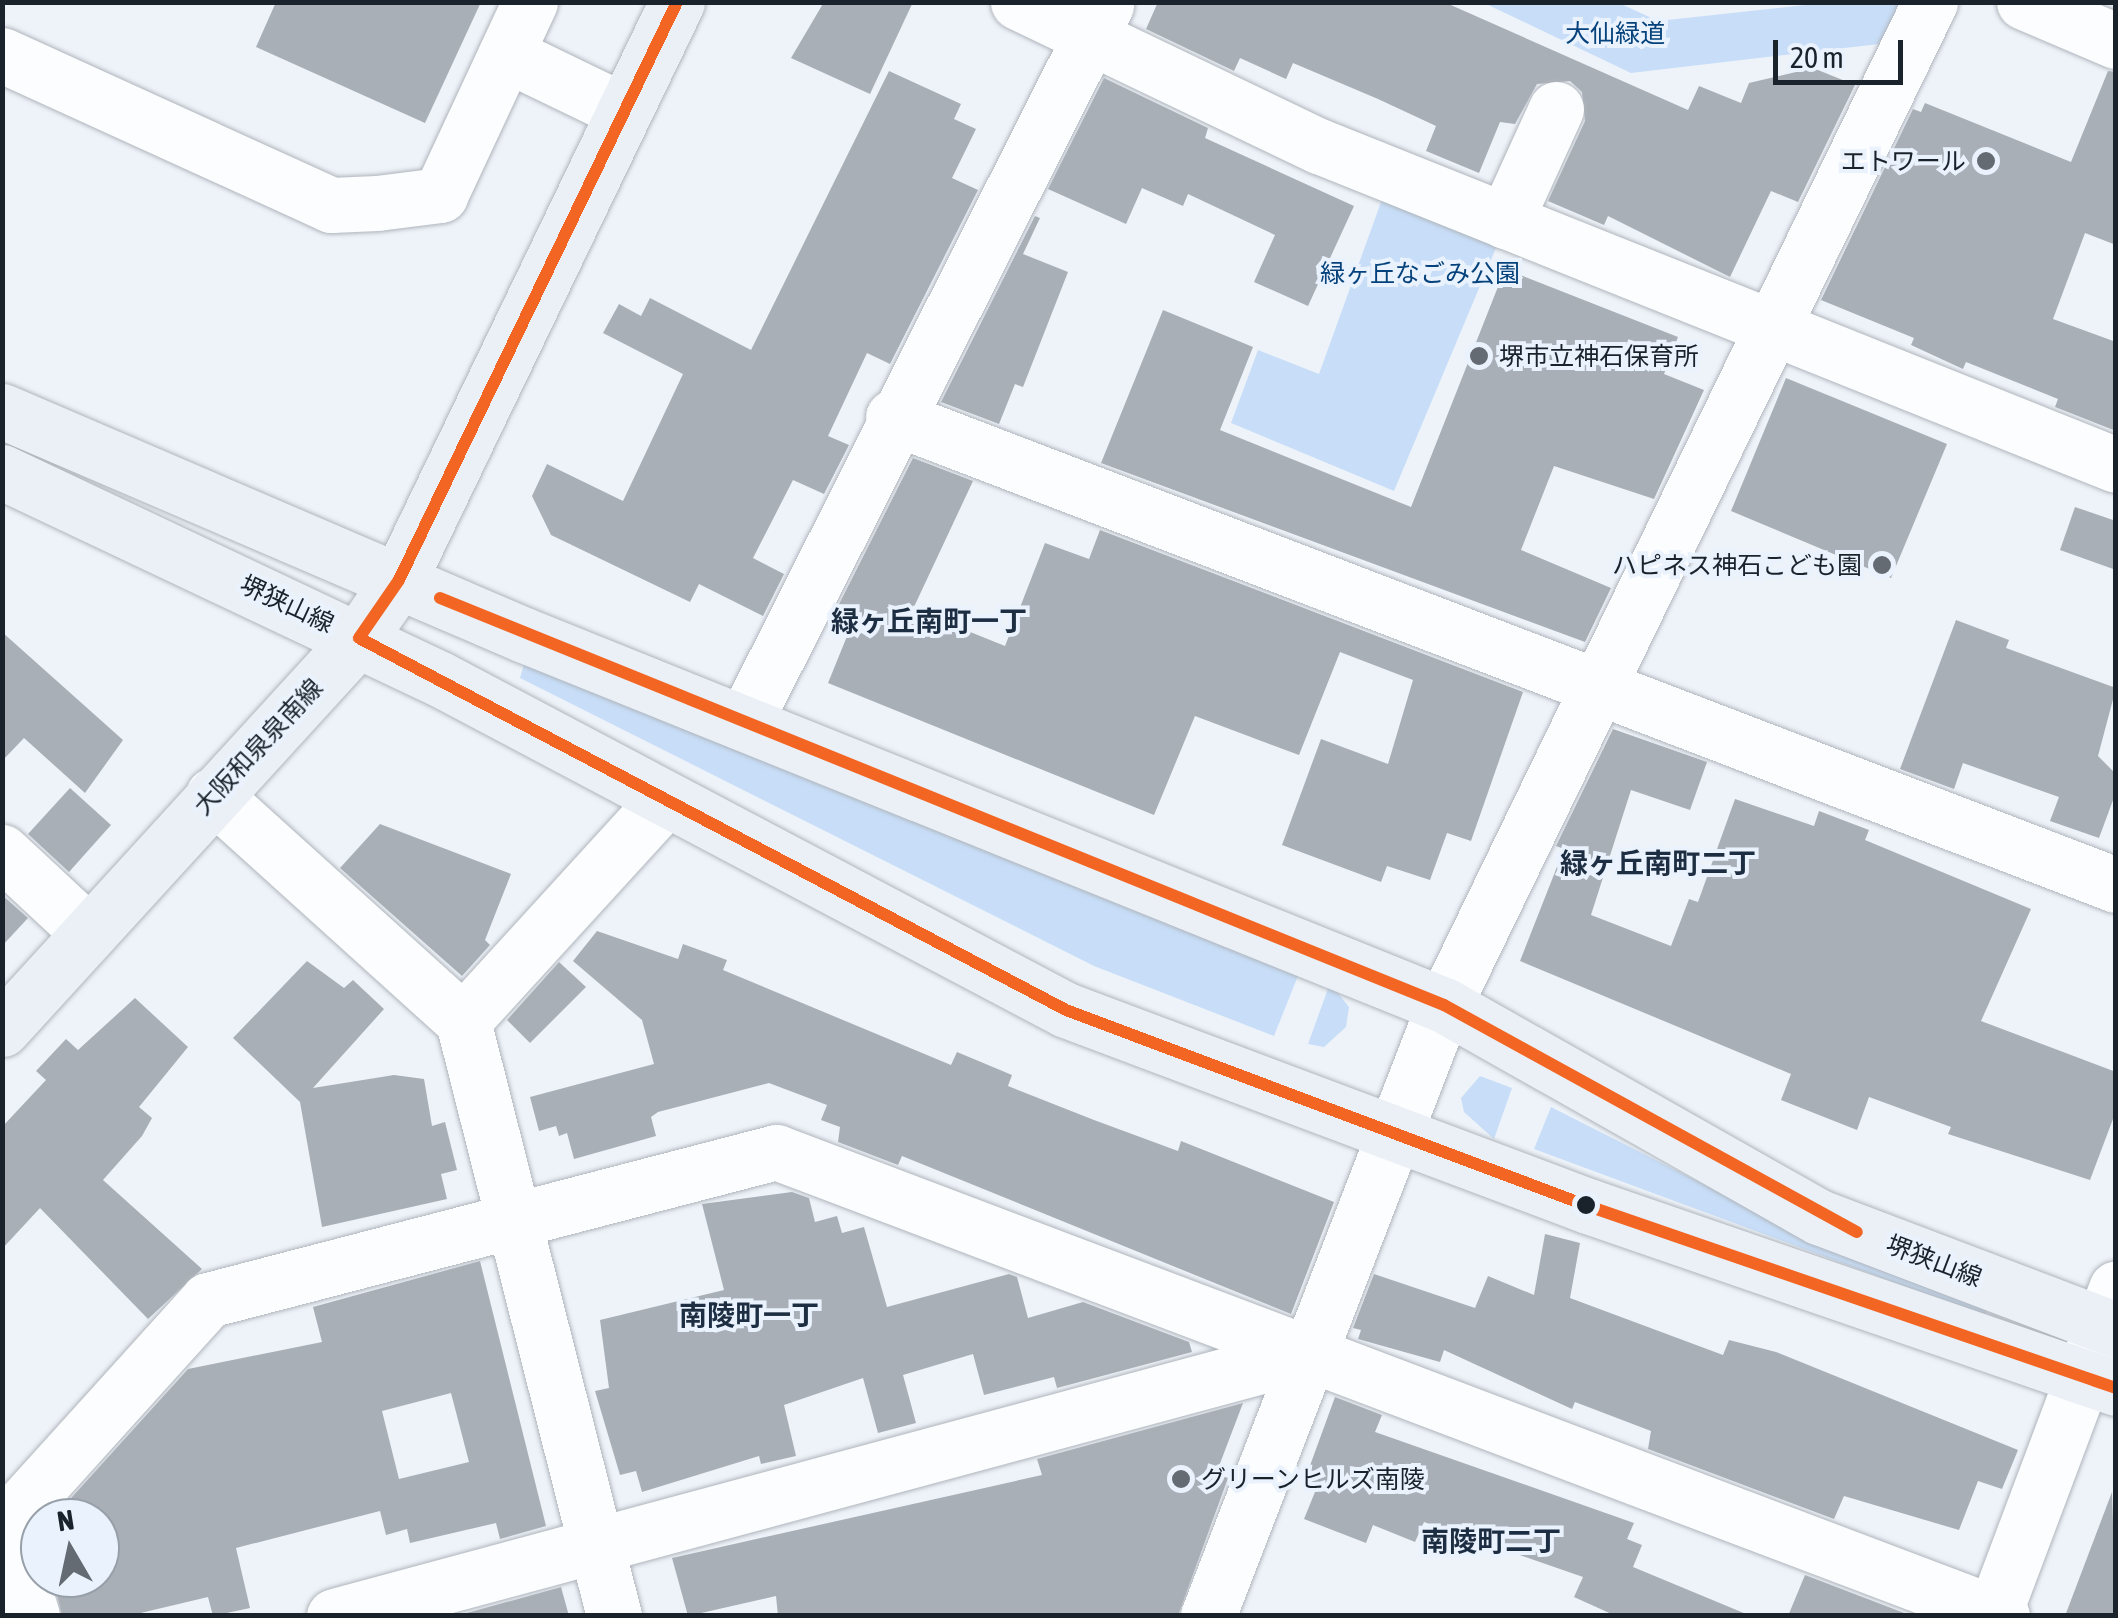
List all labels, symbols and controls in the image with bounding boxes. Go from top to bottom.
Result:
park label: 大仙緑道 [1565,18,1665,48]
scale bar [1778,20,1908,82]
text: 20 m [1790,40,1844,74]
place label: エトワール [1841,146,1966,176]
marker: エトワール [1975,150,1997,172]
park label: 緑ヶ丘なごみ公園 [1320,258,1520,288]
place label: 堺市立神石保育所 [1499,341,1699,371]
marker: 堺市立神石保育所 [1468,345,1490,367]
place label: ハピネス神石こども園 [1612,550,1862,580]
marker: ハピネス神石こども園 [1871,554,1893,576]
street label: 堺狭山線 [235,569,339,639]
district label: 緑ヶ丘南町一丁 [831,604,1027,638]
street label: 大阪和泉泉南線 [187,673,329,821]
district label: 緑ヶ丘南町二丁 [1560,846,1756,880]
unlabelled marker [1576,1195,1596,1215]
street label: 堺狭山線 [1882,1229,1986,1293]
district label: 南陵町一丁 [679,1298,819,1332]
place label: グリーンヒルズ南陵 [1201,1464,1426,1494]
marker: グリーンヒルズ南陵 [1170,1468,1192,1490]
north arrow [20,1498,120,1598]
text: N [55,1503,76,1537]
district label: 南陵町二丁 [1421,1524,1561,1558]

